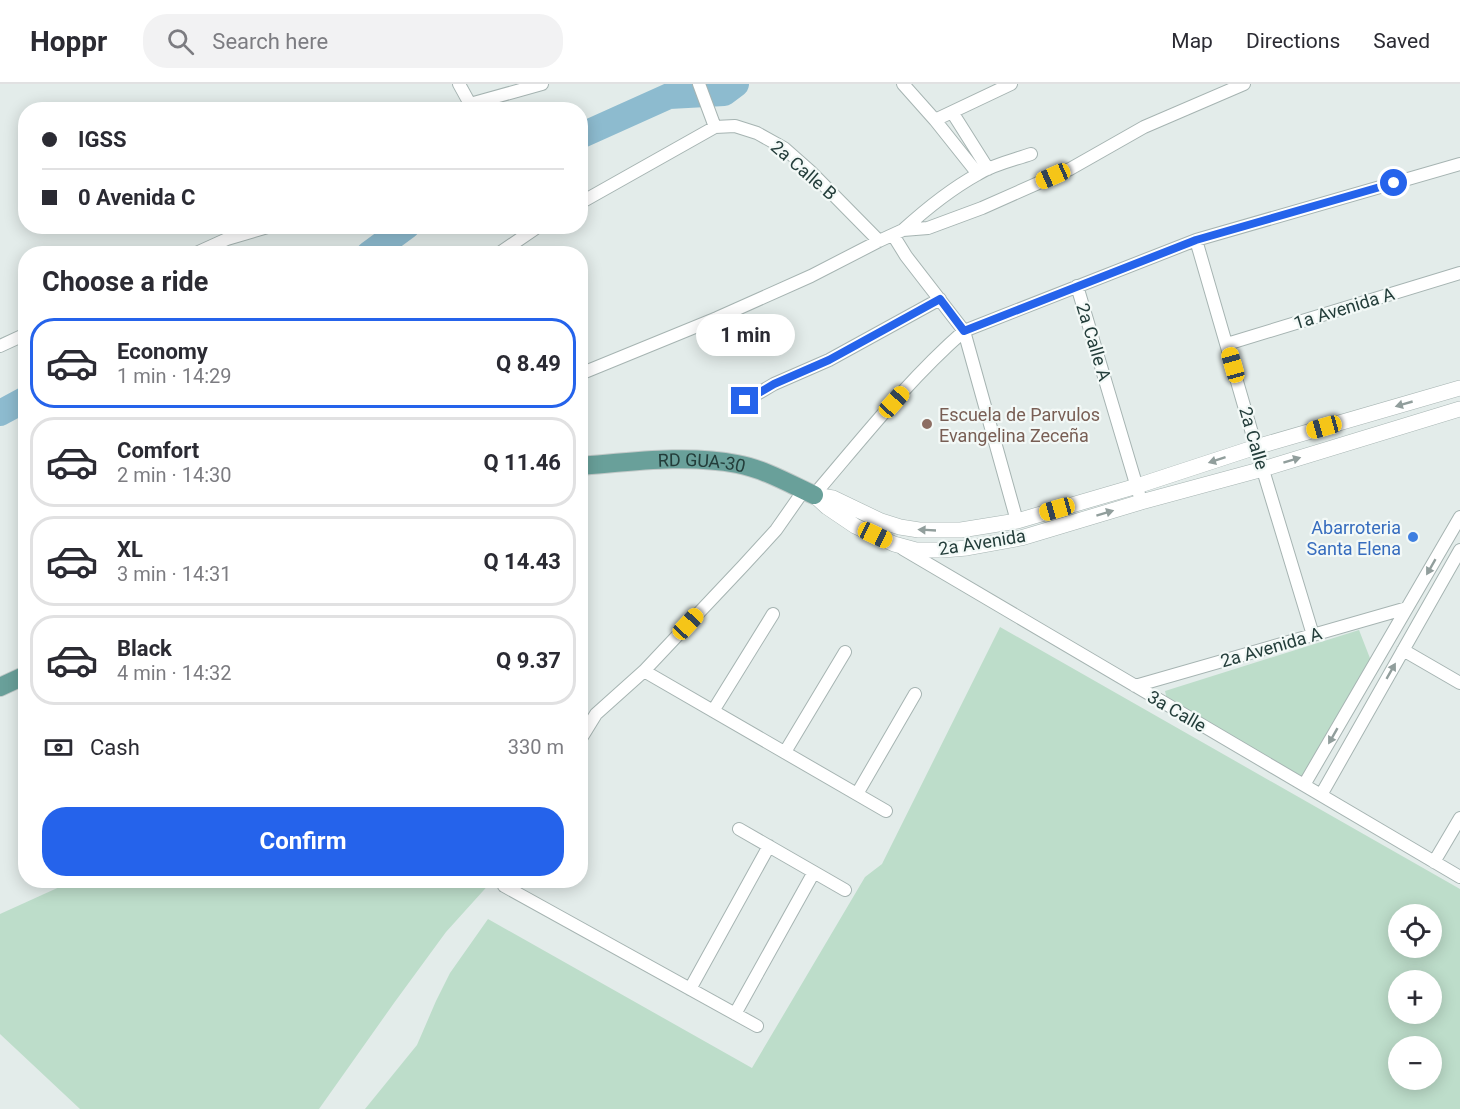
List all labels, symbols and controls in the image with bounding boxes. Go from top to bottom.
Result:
search box [143,14,563,68]
text: Hoppr [30,25,107,58]
icon: search [164,25,197,58]
text: Search here [212,29,328,54]
text: Map [1171,29,1213,53]
text: Directions [1246,29,1340,53]
text: Saved [1373,29,1430,53]
text: IGSS [78,127,127,152]
street label: 2a Calle B [767,136,841,204]
car [1033,160,1073,192]
route start [1380,169,1407,196]
text: 0 Avenida C [78,185,195,210]
text: Choose a ride [42,266,208,298]
street label: 1a Avenida A [1291,283,1397,333]
street label: 2a Calle A [1072,300,1116,384]
callout: 1 min [696,314,795,356]
text: 1 min [720,323,771,347]
icon: car [45,336,99,390]
text: Economy [117,339,208,364]
car [1219,345,1247,385]
text: Q 8.49 [496,351,561,376]
text: 1 min · 14:29 [117,364,232,388]
car [875,383,913,421]
route end [731,387,758,414]
one-way arrow [1395,400,1413,409]
place label: Escuela de Parvulos Evangelina Zeceña [939,404,1100,446]
street label: 2a Calle [1235,404,1273,472]
car [1304,413,1344,441]
marker: Escuela de Parvulos Evangelina Zeceña [920,417,934,431]
icon: car [45,435,99,489]
text: Comfort [117,438,199,463]
street label: RD GUA-30 [657,449,748,476]
text: Q 11.46 [483,450,561,475]
one-way arrow [1284,455,1302,464]
one-way arrow [1208,456,1226,465]
text: 2 min · 14:30 [117,463,232,487]
car [1037,495,1077,523]
one-way arrow [1096,508,1114,517]
place label: Abarroteria Santa Elena [1307,517,1401,559]
car [855,519,895,551]
one-way arrow [917,525,936,534]
street label: 2a Avenida [937,525,1027,559]
marker: Abarroteria Santa Elena [1406,530,1420,544]
icon: car [45,534,99,588]
text: XL [117,537,143,562]
text: Q 14.43 [483,549,561,574]
one-way arrow [1426,559,1436,576]
text: 3 min · 14:31 [117,562,232,586]
car [669,605,707,643]
street label: 2a Avenida A [1218,622,1324,671]
icon: car [45,633,99,687]
text: Black [117,636,172,661]
text: Q 9.37 [496,648,561,673]
text: 4 min · 14:32 [117,661,232,685]
one-way arrow [1386,662,1396,679]
street label: 3a Calle [1144,686,1210,736]
one-way arrow [1327,728,1338,744]
icon: cash [42,731,75,764]
text: Cash [90,735,140,760]
text: 330 m [508,735,564,759]
button: Confirm [42,807,564,876]
map controls [1388,904,1442,1090]
button: locate [1388,904,1442,958]
button: + [1388,970,1442,1024]
button: − [1388,1036,1442,1090]

